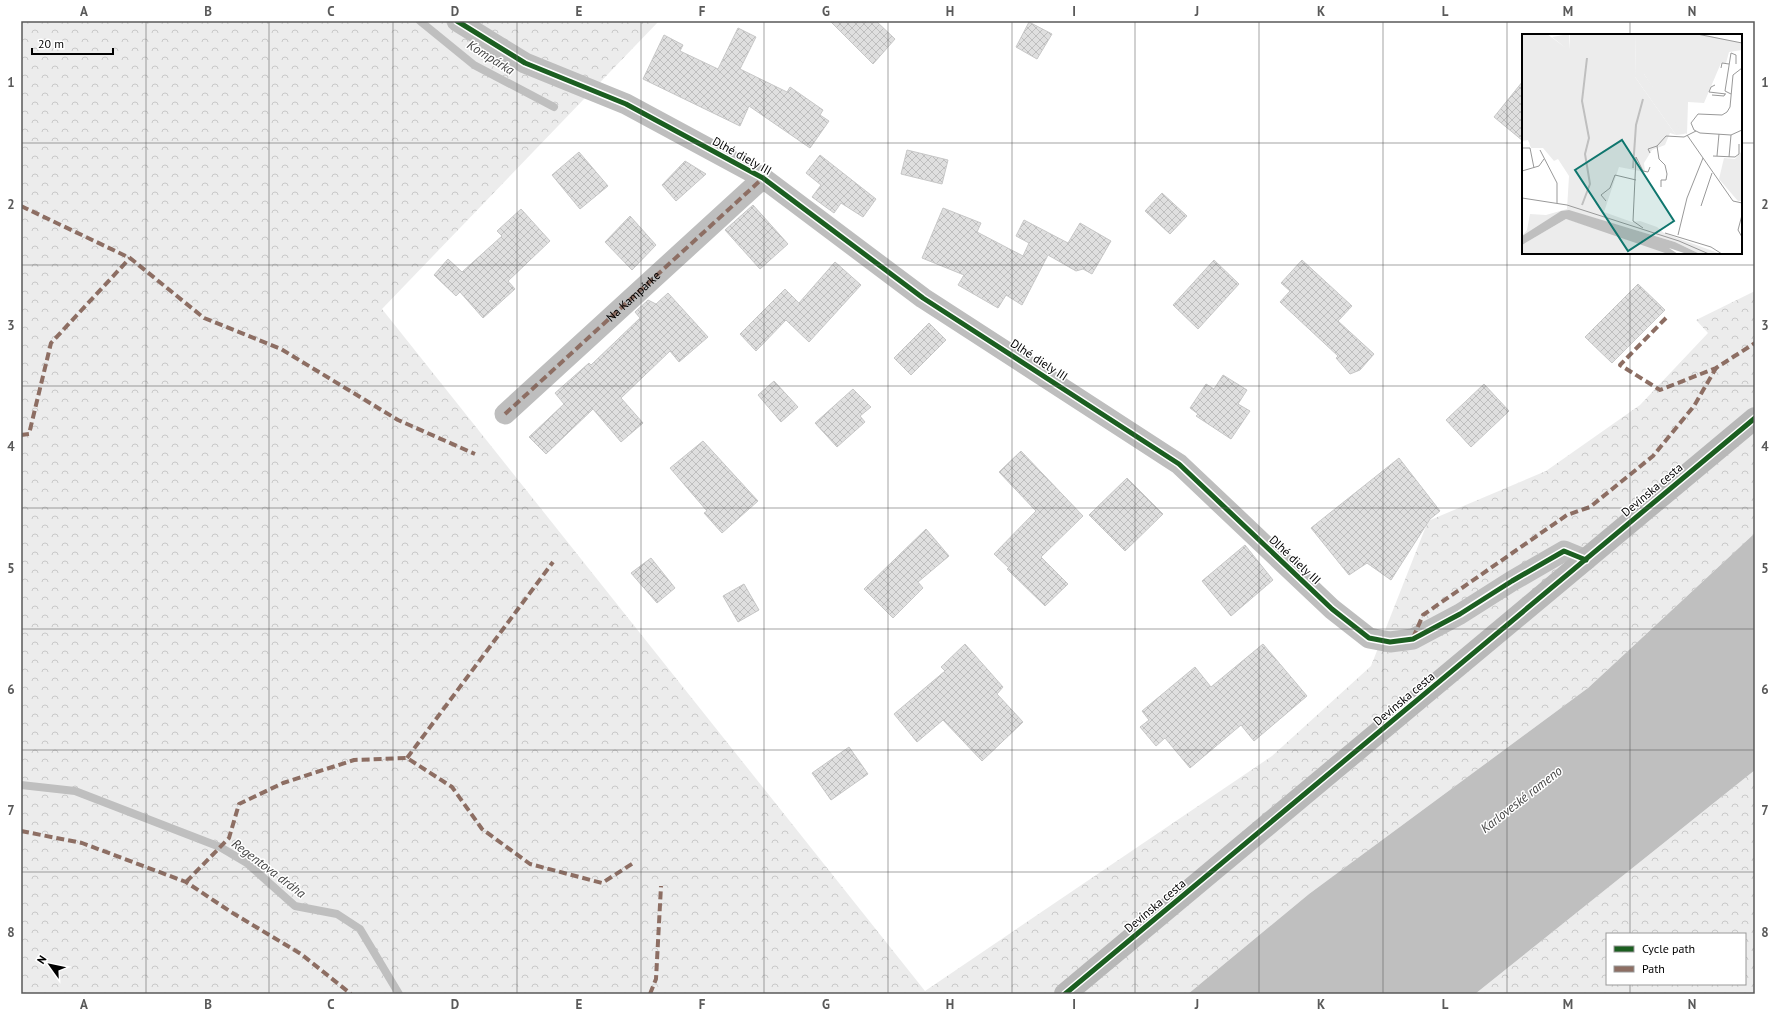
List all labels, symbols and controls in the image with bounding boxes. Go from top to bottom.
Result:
text: A [80,3,88,20]
text: B [204,3,212,20]
text: C [327,3,335,20]
text: D [451,3,459,20]
text: E [576,3,583,20]
text: F [699,3,706,20]
text: G [822,3,830,20]
text: H [946,3,954,20]
text: I [1072,3,1076,20]
text: J [1194,3,1199,20]
text: K [1317,3,1325,20]
text: L [1442,3,1449,20]
text: M [1563,3,1573,20]
text: N [1688,3,1696,20]
scale bar [32,30,113,56]
inset map [1522,34,1742,254]
text: 20 m [38,36,64,51]
water label: Kompárka [464,36,518,79]
text: 1 [7,74,15,91]
text: 1 [1761,74,1769,91]
street label: Dlhé diely III [710,133,774,178]
text: 2 [7,196,15,213]
text: 2 [1761,196,1769,213]
street label: Na Kampárke [603,268,663,325]
text: 3 [7,317,15,334]
text: 3 [1761,317,1769,334]
street label: Dlhé diely III [1008,335,1071,384]
text: 4 [7,438,15,455]
text: 4 [1761,438,1769,455]
street label: Devínska cesta [1618,460,1685,520]
street label: Dlhé diely III [1266,532,1324,587]
text: 5 [7,560,15,577]
text: 5 [1761,560,1769,577]
street label: Devínska cesta [1370,669,1437,729]
text: 6 [7,681,15,698]
text: 6 [1761,681,1769,698]
water label: Karloveské rameno [1477,762,1566,837]
text: 7 [7,802,15,819]
text: 7 [1761,802,1769,819]
water label: Regentova dráha [228,835,310,902]
street label: Devínska cesta [1121,876,1188,936]
text: 8 [7,924,15,941]
text: 8 [1761,924,1769,941]
legend [1606,933,1746,985]
text: Cycle path [1642,941,1695,956]
north arrow [30,945,70,985]
text: N [34,953,49,966]
text: Path [1642,961,1665,976]
text: A [80,996,88,1013]
text: B [204,996,212,1013]
text: C [327,996,335,1013]
text: D [451,996,459,1013]
text: E [576,996,583,1013]
text: F [699,996,706,1013]
text: G [822,996,830,1013]
text: H [946,996,954,1013]
text: I [1072,996,1076,1013]
text: J [1194,996,1199,1013]
text: K [1317,996,1325,1013]
text: L [1442,996,1449,1013]
text: M [1563,996,1573,1013]
text: N [1688,996,1696,1013]

